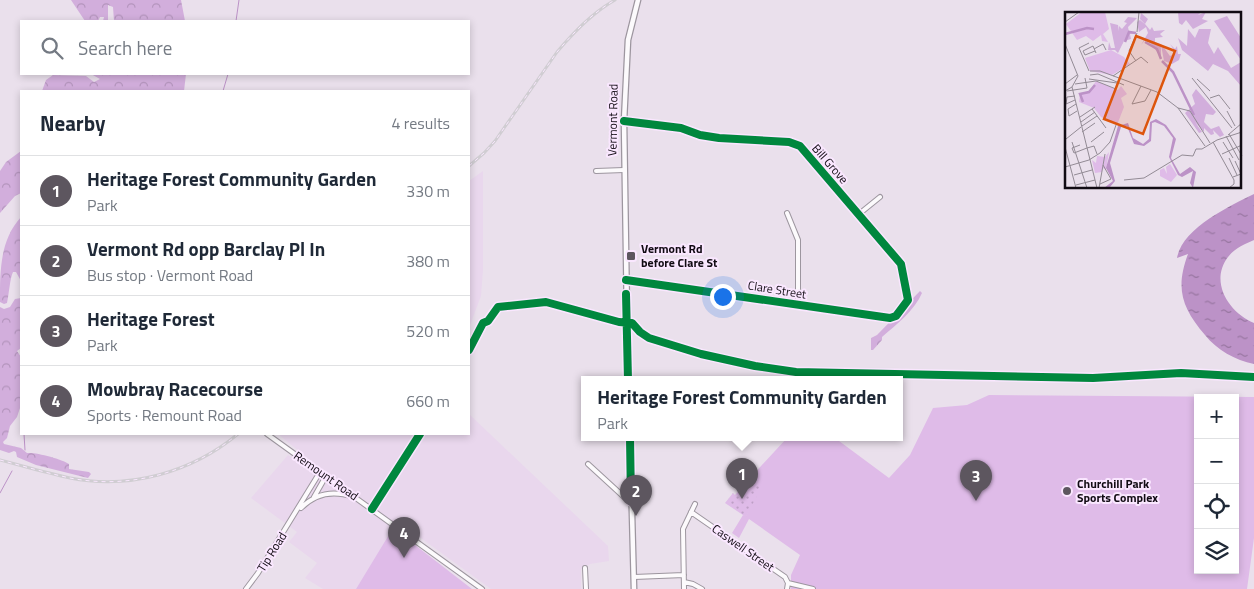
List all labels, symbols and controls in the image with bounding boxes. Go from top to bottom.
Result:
inset map [1065,12,1242,189]
search box [20,20,470,75]
text: Search here [78,33,172,62]
icon: search [38,34,66,62]
street label: Vermont Road [602,84,623,156]
text: Nearby [40,107,105,139]
text: 4 results [391,111,450,135]
street label: Bill Grove [808,139,853,188]
text: Heritage Forest Community Garden [87,164,376,193]
text: 1 [52,179,60,203]
text: 330 m [406,179,450,203]
text: Park [87,193,118,217]
text: Vermont Rd opp Barclay Pl In [87,234,325,263]
place label: Vermont Rd before Clare St [641,239,718,272]
text: 2 [52,249,60,273]
text: 380 m [406,249,450,273]
marker: Vermont Rd before Clare St [625,250,637,262]
text: Bus stop · Vermont Road [87,263,253,287]
street label: Clare Street [746,276,808,304]
your location [710,284,736,310]
text: Heritage Forest [87,304,215,333]
text: 3 [52,319,60,343]
text: 520 m [406,319,450,343]
text: Park [87,333,118,357]
text: Mowbray Racecourse [87,374,263,403]
popup [581,376,903,441]
text: Heritage Forest Community Garden [597,382,887,411]
text: 4 [52,389,60,413]
text: 660 m [406,389,450,413]
map controls [1194,394,1239,574]
button: + [1194,394,1239,439]
text: Sports · Remount Road [87,403,242,427]
text: Park [597,411,628,435]
button: − [1194,439,1239,484]
street label: Remount Road [290,446,363,505]
pin: 1 [726,458,758,499]
pin: 3 [960,460,992,501]
place label: Churchill Park Sports Complex [1077,474,1158,507]
pin: 2 [620,475,652,516]
button: locate [1194,484,1239,529]
marker: Churchill Park Sports Complex [1061,485,1073,497]
pin: 4 [388,517,420,558]
street label: Caswell Street [708,519,779,577]
street label: Tip Road [252,528,291,575]
button: layers [1194,529,1239,574]

